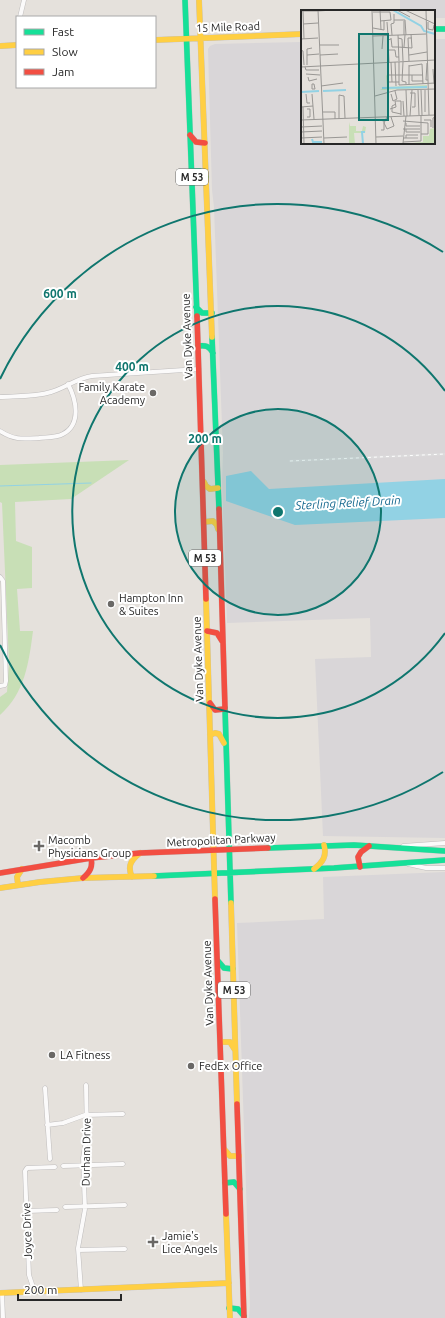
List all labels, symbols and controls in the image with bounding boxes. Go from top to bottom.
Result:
inset map [301,10,435,144]
legend [16,16,156,88]
street label: 15 Mile Road [196,20,260,34]
text: Fast [52,25,74,38]
text: Slow [52,45,78,58]
text: Jam [52,65,74,78]
road number: M 53 [176,169,208,185]
text: 600 m [43,287,77,300]
street label: Van Dyke Avenue [180,293,194,379]
text: 400 m [115,360,149,373]
place label: Family Karate Academy [79,381,146,406]
marker: Family Karate Academy [148,388,158,398]
text: 200 m [188,432,222,445]
water label: Sterling Relief Drain [294,493,401,512]
centre of rings [271,505,285,519]
road number: M 53 [189,550,221,566]
place label: Hampton Inn & Suites [119,592,183,617]
marker: Hampton Inn & Suites [106,599,116,609]
street label: Van Dyke Avenue [191,616,205,702]
street label: Metropolitan Parkway [166,831,276,849]
place label: Macomb Physicians Group [48,834,131,859]
marker: Macomb Physicians Group [33,840,45,852]
street label: Van Dyke Avenue [201,940,215,1026]
road number: M 53 [218,982,250,998]
place label: LA Fitness [60,1049,110,1061]
marker: LA Fitness [47,1050,57,1060]
place label: FedEx Office [199,1060,262,1072]
marker: FedEx Office [186,1061,196,1071]
street label: Durham Drive [79,1118,93,1186]
street label: Joyce Drive [20,1202,34,1260]
place label: Jamie's Lice Angels [162,1230,218,1255]
marker: Jamie's Lice Angels [147,1236,159,1248]
scale bar [18,1276,121,1302]
text: 200 m [24,1283,57,1296]

